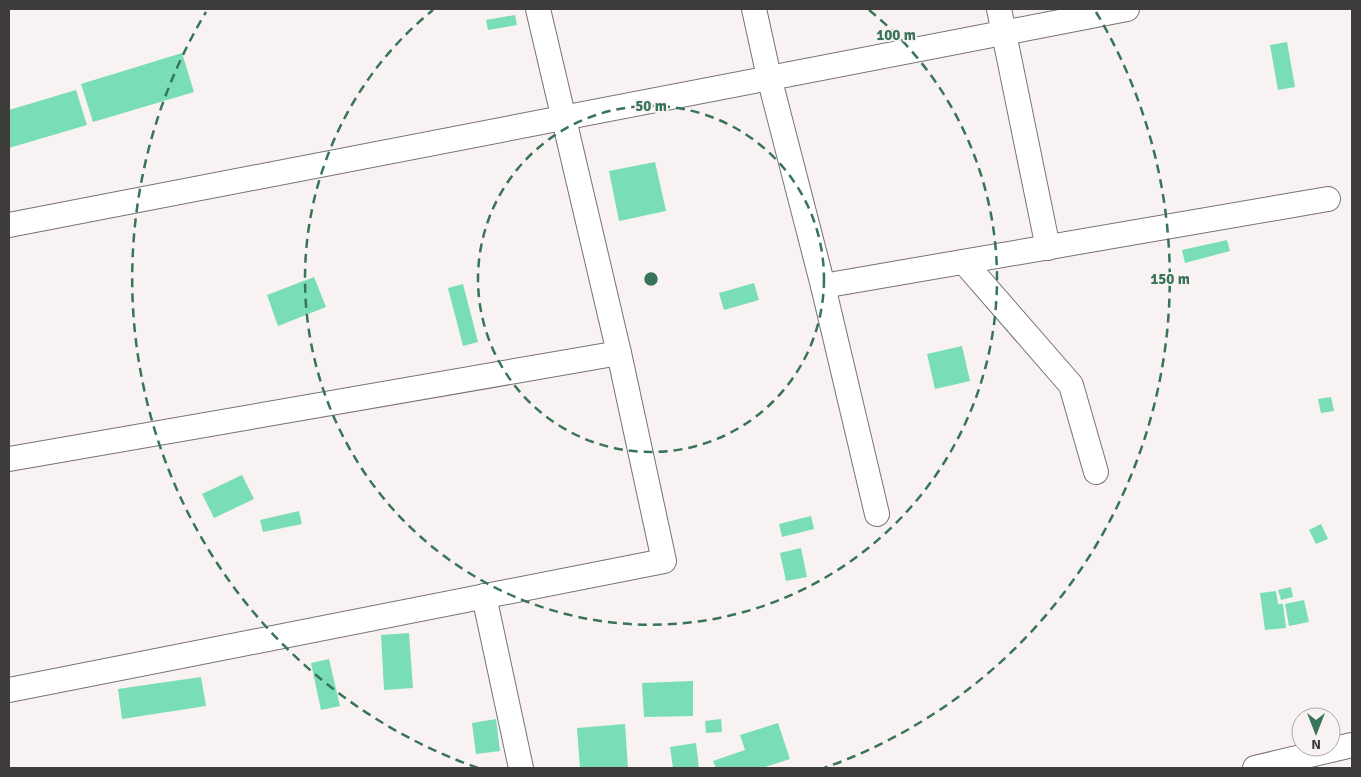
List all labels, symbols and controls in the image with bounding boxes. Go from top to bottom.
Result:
text: 100 m [876,26,916,44]
text: 50 m [635,97,667,115]
centre of rings [642,270,660,288]
text: 150 m [1150,270,1190,288]
north arrow [1291,707,1341,757]
text: N [1311,736,1321,753]

